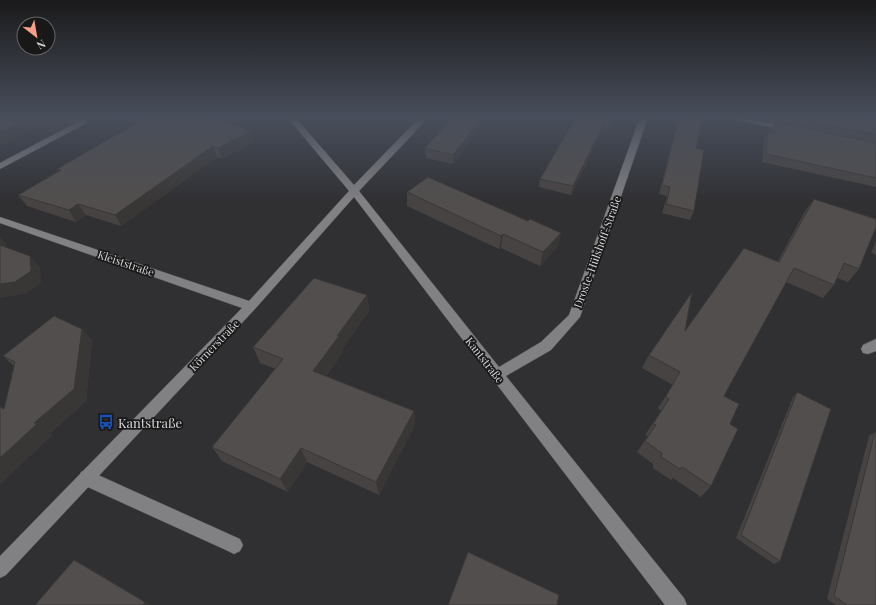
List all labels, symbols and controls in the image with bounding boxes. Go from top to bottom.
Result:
north arrow [16,16,56,56]
text: N [34,37,49,54]
street label: Droste-Hülshoff-Straße [570,193,624,310]
street label: Kleiststraße [96,246,157,280]
street label: Körnerstraße [186,316,243,374]
street label: Kantstraße [462,334,508,386]
bus stop icon: Kantstraße [97,413,115,431]
place label: Kantstraße [118,414,183,431]

